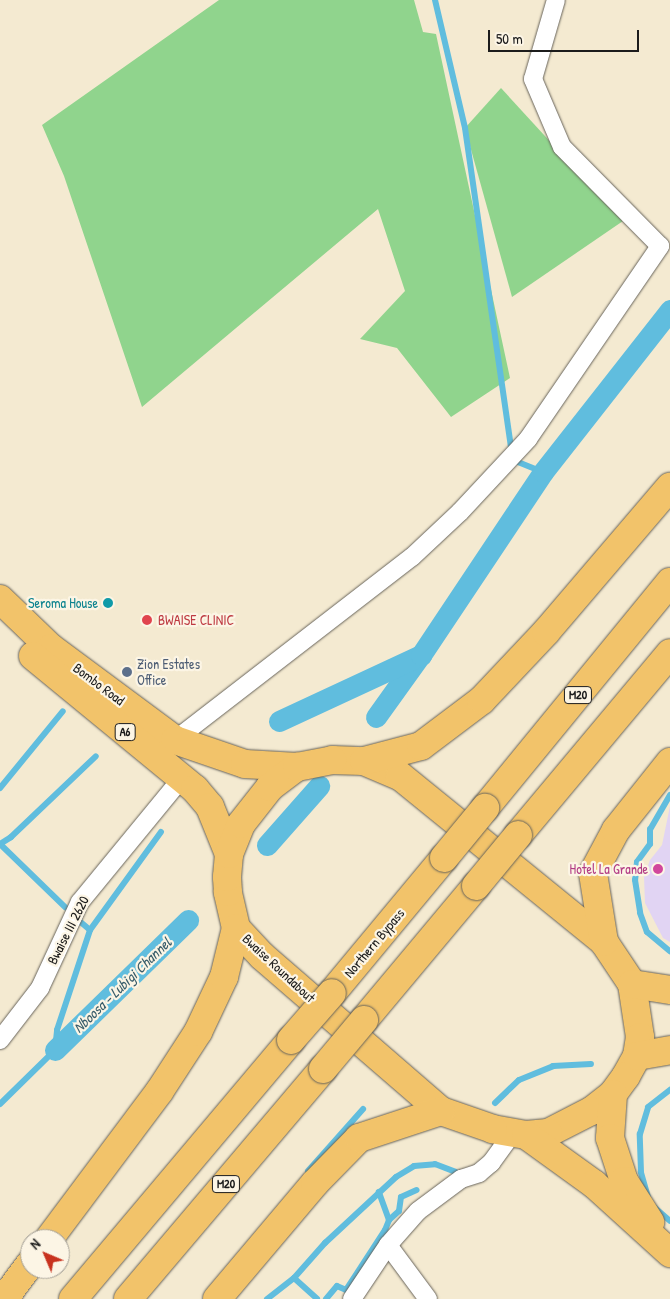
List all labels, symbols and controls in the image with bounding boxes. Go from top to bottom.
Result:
scale bar [490,20,641,52]
text: 50 m [496,28,523,49]
place label: Seroma House [28,595,98,611]
marker: Seroma House [102,597,114,609]
place label: BWAISE CLINIC [158,612,234,628]
marker: BWAISE CLINIC [140,613,154,627]
place label: Zion Estates Office [137,656,200,689]
street label: Bombo Road [70,659,128,709]
marker: Zion Estates Office [121,666,133,678]
road number: M20 [563,686,593,704]
road number: A6 [114,722,136,742]
place label: Hotel La Grande [570,861,648,877]
marker: Hotel La Grande [652,863,664,875]
street label: Bwaise III 2620 [44,893,92,967]
street label: Northern Bypass [340,905,408,981]
street label: Bwaise Roundabout [239,930,319,1006]
water label: Nboosa - Lubigi Channel [69,934,175,1036]
road number: M20 [211,1174,241,1194]
north arrow [20,1229,70,1279]
text: N [25,1234,44,1253]

